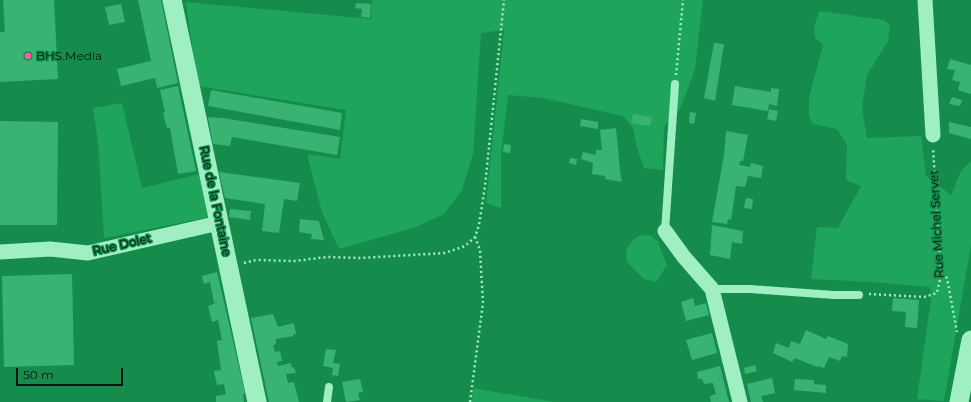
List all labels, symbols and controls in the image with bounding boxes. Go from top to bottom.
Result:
place label: BHS.Media [36,49,102,63]
marker: BHS.Media [23,51,33,61]
street label: Rue de la Fontaine [196,145,234,257]
street label: Rue Michel Servet [927,170,947,278]
street label: Rue Dolet [91,231,153,259]
scale bar [18,360,125,386]
text: 50 m [23,367,54,382]

